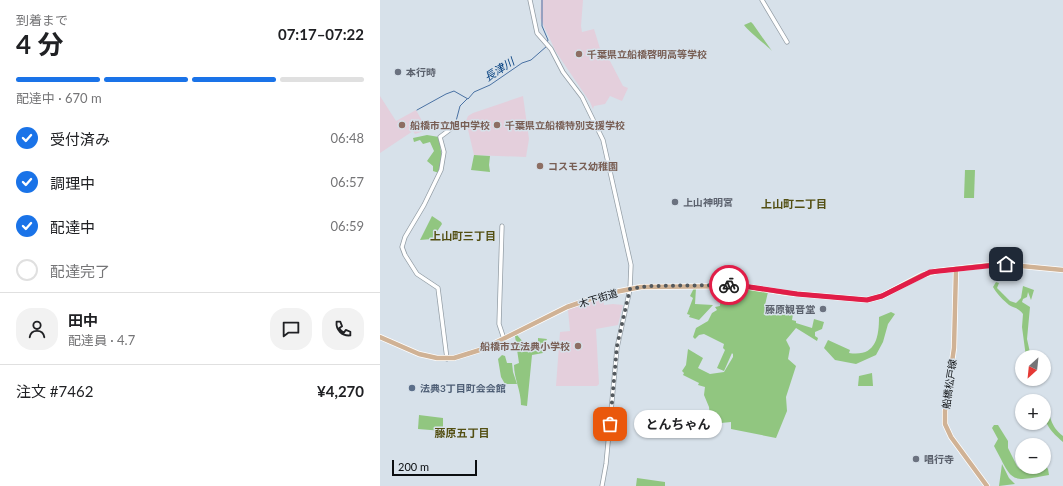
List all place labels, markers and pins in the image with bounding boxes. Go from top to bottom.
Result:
place label: 千葉県立船橋啓明高等学校 [587,48,707,60]
marker: 千葉県立船橋啓明高等学校 [574,49,584,59]
place label: 本行時 [405,66,436,78]
marker: 本行時 [393,67,403,77]
place label: 船橋市立旭中学校 [410,119,490,131]
place label: 千葉県立船橋特別支援学校 [505,119,625,131]
marker: 船橋市立旭中学校 [397,120,407,130]
marker: 千葉県立船橋特別支援学校 [492,120,502,130]
place label: コスモス幼稚園 [548,160,618,172]
marker: コスモス幼稚園 [535,161,545,171]
place label: 上山神明宮 [683,196,733,208]
marker: 上山神明宮 [670,197,680,207]
pin [989,247,1023,281]
place label: 藤原観音堂 [765,303,815,315]
marker: 藤原観音堂 [818,304,828,314]
place label: 船橋市立法典小学校 [480,340,570,352]
marker: 船橋市立法典小学校 [573,341,583,351]
place label: 法典3丁目町会会館 [420,382,506,394]
marker: 法典3丁目町会会館 [407,383,417,393]
pin [593,407,627,441]
callout: とんちゃん [634,410,722,438]
place label: 唱行寺 [924,453,954,465]
marker: 唱行寺 [911,454,921,464]

